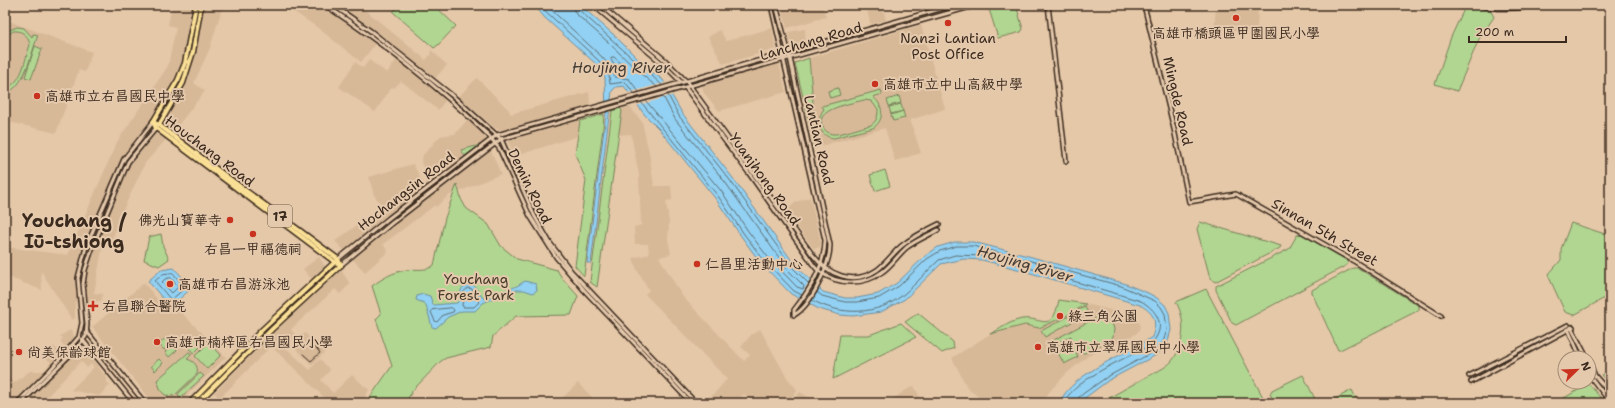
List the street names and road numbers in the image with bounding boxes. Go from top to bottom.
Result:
street label: Lanchang Road [758,18,864,64]
street label: Mingde Road [1159,55,1197,147]
street label: Lantian Road [800,93,838,187]
street label: Houchang Road [162,111,258,191]
street label: Yuanjhong Road [725,129,805,229]
street label: Demin Road [504,146,556,226]
street label: Hochangsin Road [354,147,458,235]
street label: Sinnan 5th Street [1269,194,1381,270]
road number: 17 [268,205,292,227]

